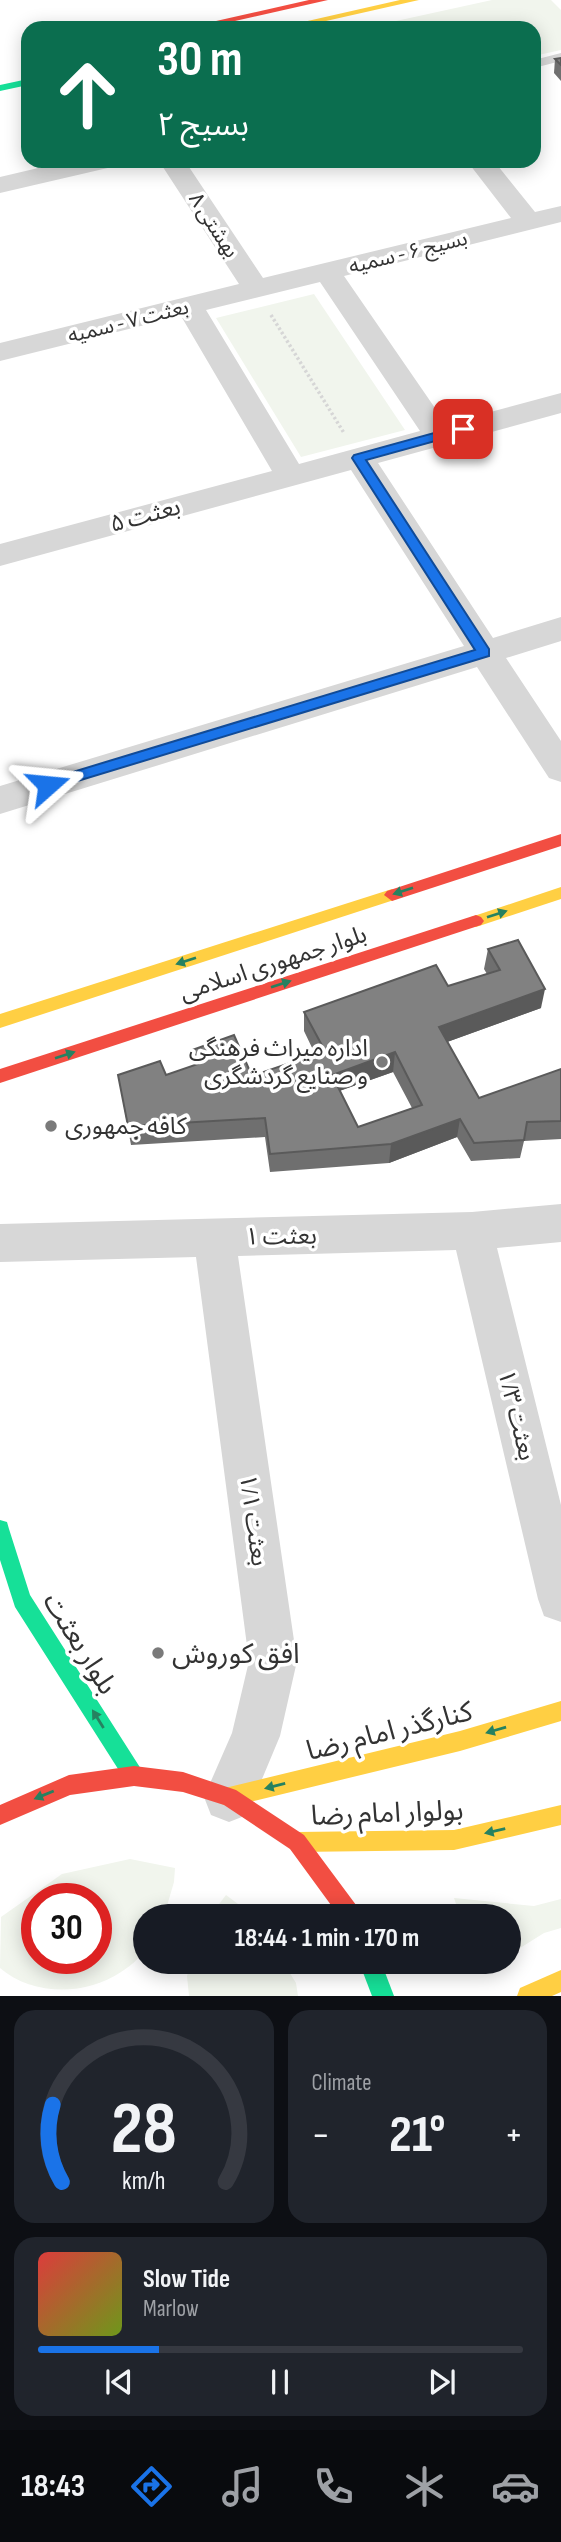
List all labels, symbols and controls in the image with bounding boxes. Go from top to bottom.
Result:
text: 30 m [157,31,242,90]
icon: ahead [42,49,133,140]
text: بسیج ۲ [157,106,249,145]
street label: بهشتی ۸ [183,188,244,263]
street label: بسیج ۶ - سمیه [346,226,471,281]
street label: بعثت ۷ - سمیه [65,294,191,349]
pin [433,399,493,459]
icon: arrive [444,410,482,448]
street label: بعثت ۵ [107,492,184,539]
position arrow [11.0,748,85.0,822]
one-way arrow [392,886,413,897]
one-way arrow [487,908,508,918]
street label: بلوار جمهوری اسلامی [176,920,370,1007]
one-way arrow [176,956,197,967]
one-way arrow [271,978,292,989]
place label: اداره میراث فرهنگی و صنایع گردشگری [189,1034,368,1093]
one-way arrow [54,1049,75,1060]
marker: اداره میراث فرهنگی و صنایع گردشگری [374,1054,390,1070]
place label: کافه جمهوری [65,1112,188,1141]
marker: کافه جمهوری [43,1118,59,1134]
street label: بعثت ۱ [245,1221,317,1252]
street label: بعثت ۱/۳ [491,1367,542,1463]
street label: بعثت ۱/۱ [233,1472,274,1568]
street label: بلوار بعثت [36,1587,124,1701]
place label: افق کوروش [172,1638,300,1671]
marker: افق کوروش [150,1645,166,1661]
street label: کنارگذر امام رضا [303,1695,477,1771]
one-way arrow [91,1709,104,1728]
one-way arrow [485,1725,506,1735]
one-way arrow [264,1781,286,1792]
one-way arrow [34,1789,54,1801]
street label: بولوار امام رضا [310,1794,464,1836]
one-way arrow [484,1826,506,1837]
speed limit sign: 30 [21,1883,112,1974]
text: 18:44 · 1 min · 170 m [235,1923,419,1954]
text: Climate [312,2069,371,2097]
text: 28 [111,2087,177,2175]
text: 21° [389,2104,445,2167]
text: − [312,2113,330,2158]
text: + [504,2113,523,2158]
text: km/h [122,2166,165,2197]
text: Slow Tide [143,2264,230,2295]
text: Marlow [143,2295,199,2323]
icon: previous [100,2363,138,2401]
icon: pause [261,2363,299,2401]
icon: next [423,2363,461,2401]
icon: directions [127,2462,176,2511]
icon: music [218,2462,267,2511]
icon: phone [309,2462,358,2511]
icon: climate [400,2462,449,2511]
icon: car [491,2462,540,2511]
text: 18:43 [21,2467,85,2506]

